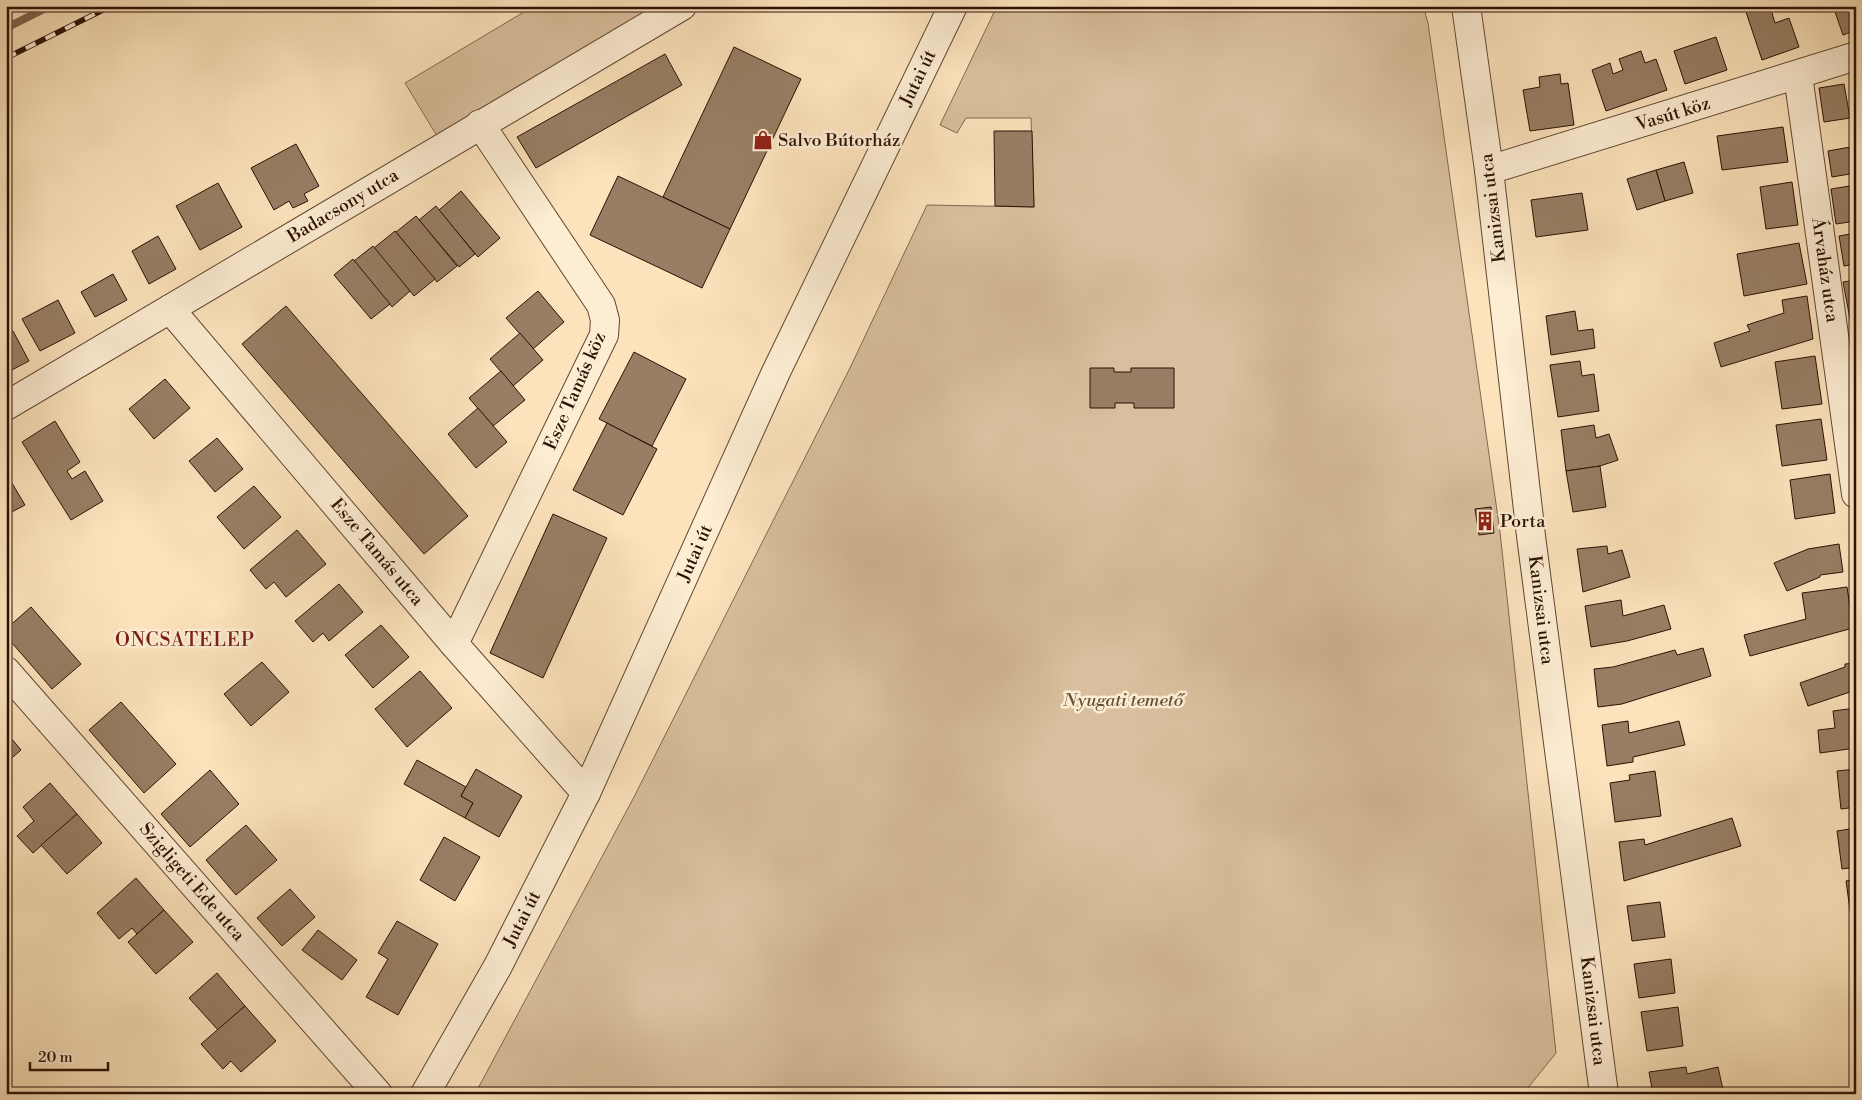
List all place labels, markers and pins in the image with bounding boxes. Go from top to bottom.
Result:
shop icon: Salvo Bútorház [752,129,774,151]
place label: Salvo Bútorház [778,129,900,152]
building icon: Porta [1474,510,1496,532]
place label: Porta [1500,510,1546,533]

